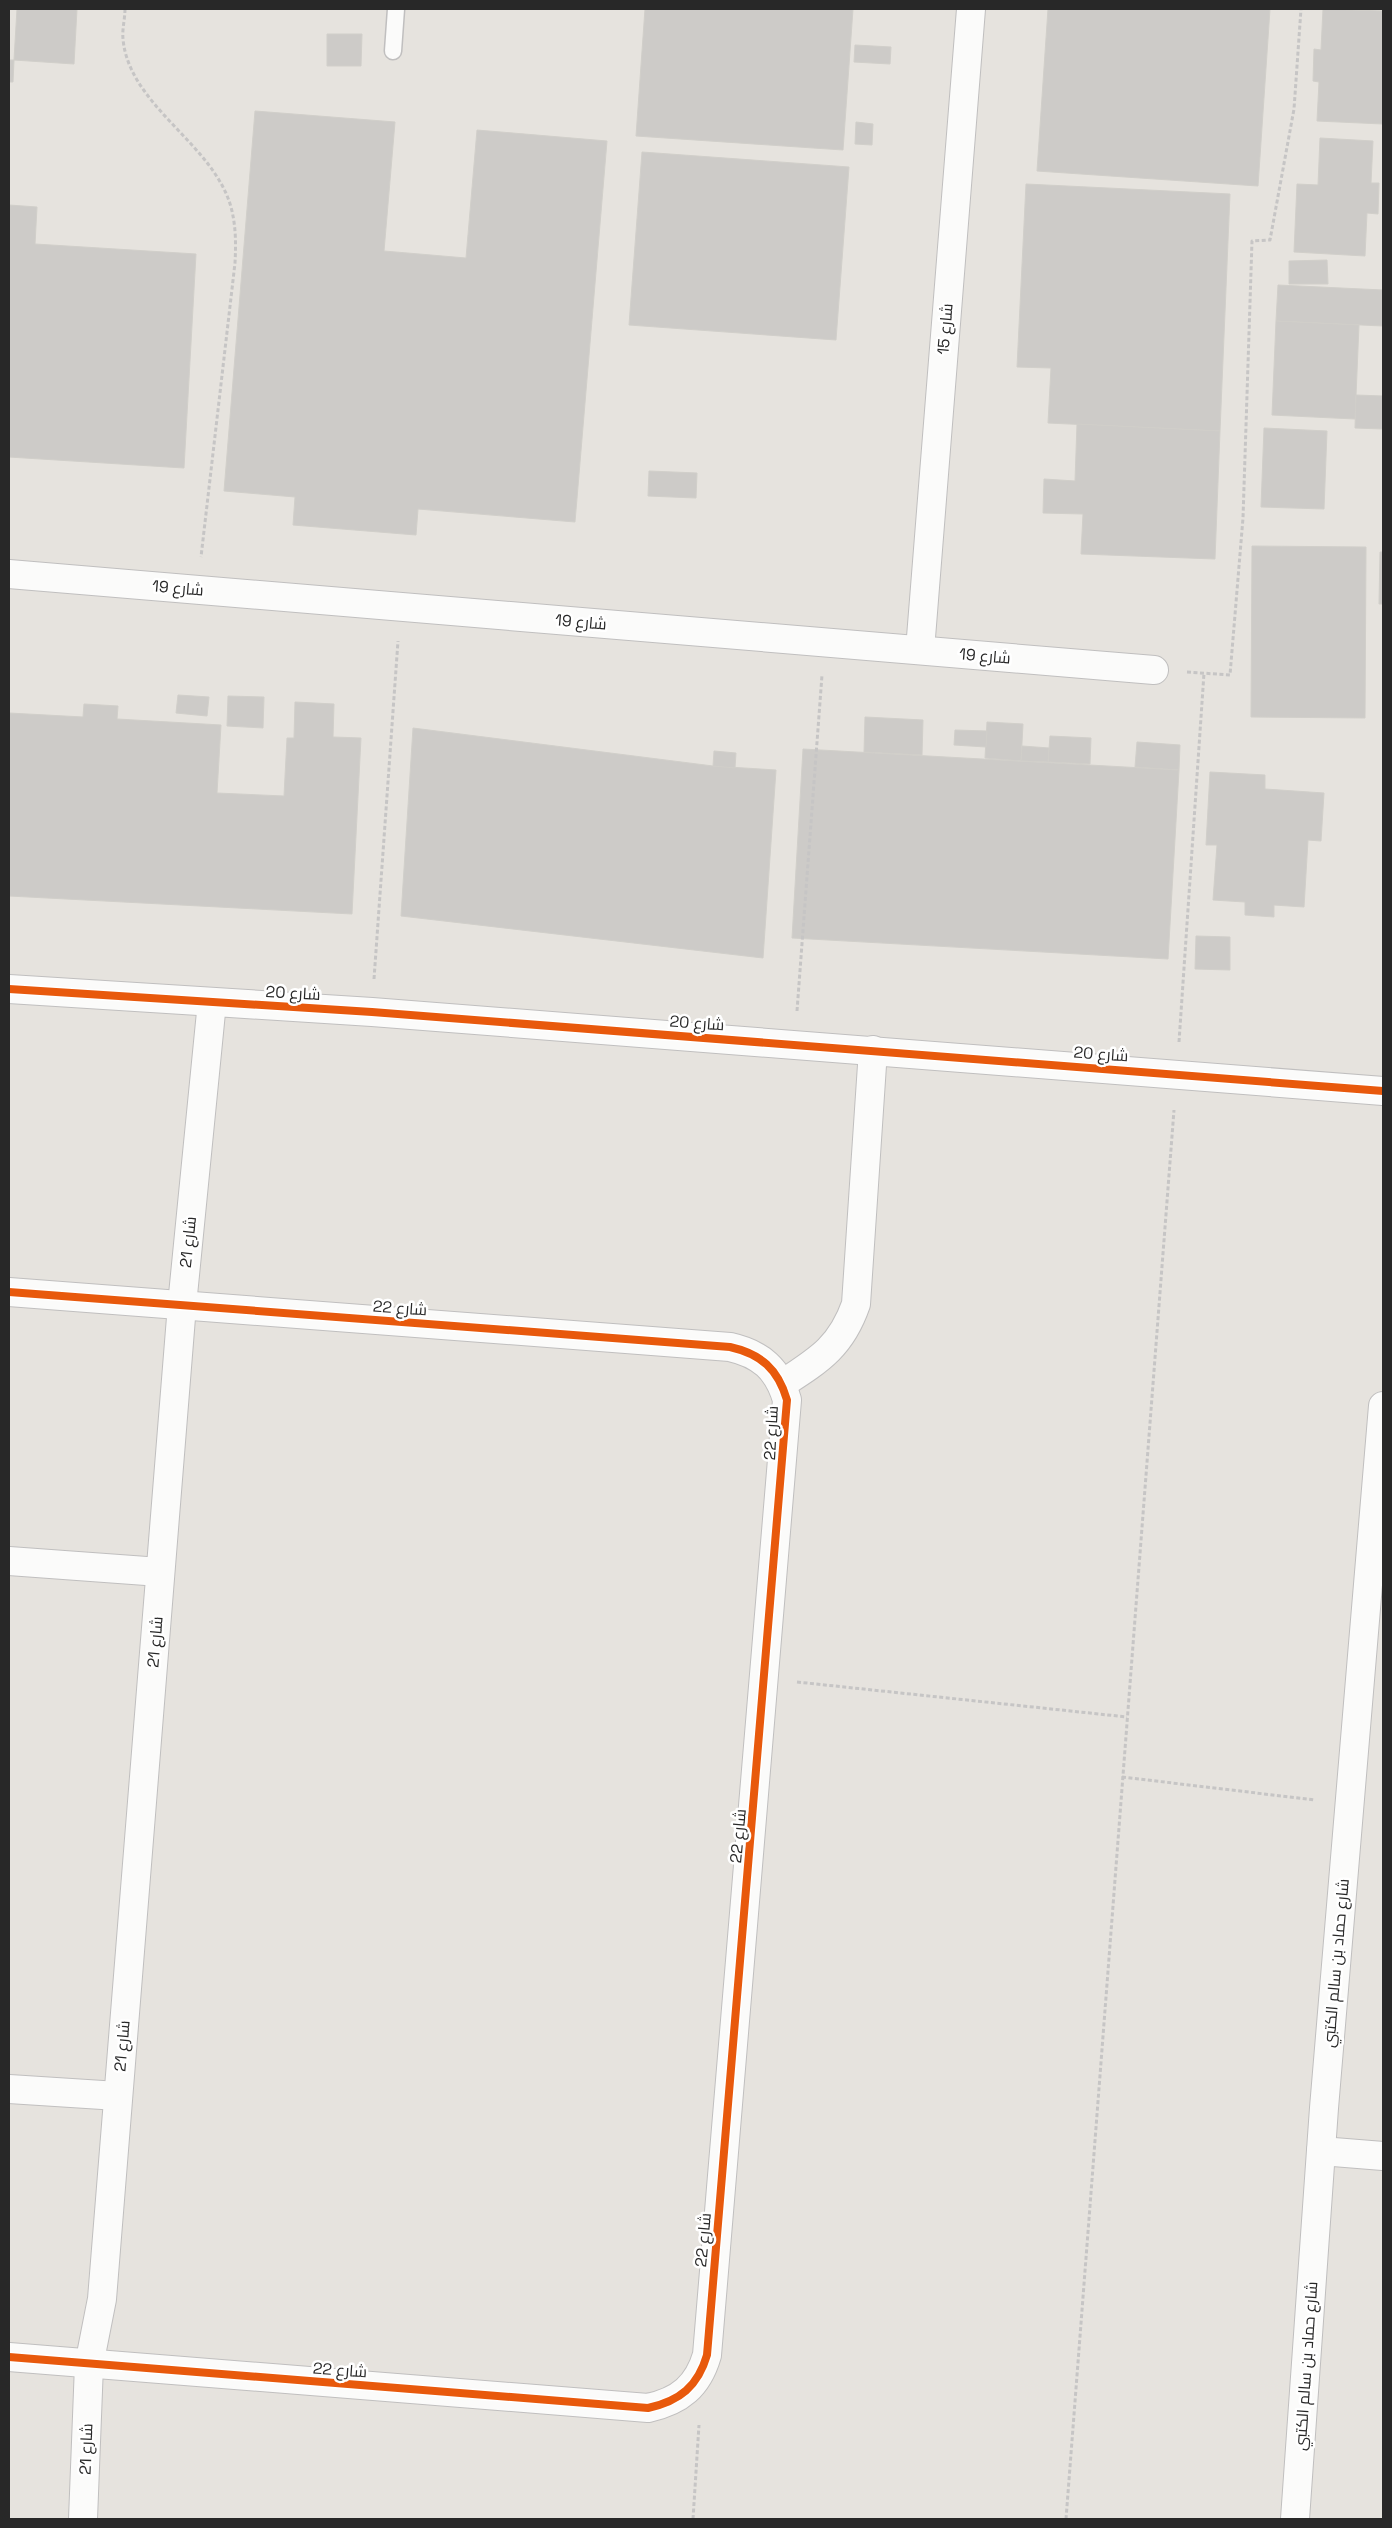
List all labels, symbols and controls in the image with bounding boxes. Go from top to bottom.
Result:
street label: شارع 15 [932,302,959,356]
street label: شارع 19 [151,575,205,602]
street label: شارع 19 [554,609,608,636]
street label: شارع 19 [958,643,1012,670]
street label: شارع 20 [265,981,321,1006]
street label: شارع 20 [669,1011,725,1036]
street label: شارع 20 [1073,1042,1129,1067]
street label: شارع 21 [175,1215,202,1269]
street label: شارع 22 [372,1296,428,1321]
street label: شارع 22 [759,1405,784,1461]
street label: شارع 21 [142,1615,169,1669]
street label: شارع 22 [725,1808,752,1864]
street label: شارع حماد بن سالم الكتبي [1318,1878,1357,2049]
street label: شارع 21 [109,2019,136,2073]
street label: شارع 22 [690,2212,717,2268]
street label: شارع حماد بن سالم الكتبي [1290,2281,1325,2452]
street label: شارع 22 [312,2358,368,2383]
street label: شارع 21 [75,2423,98,2475]

